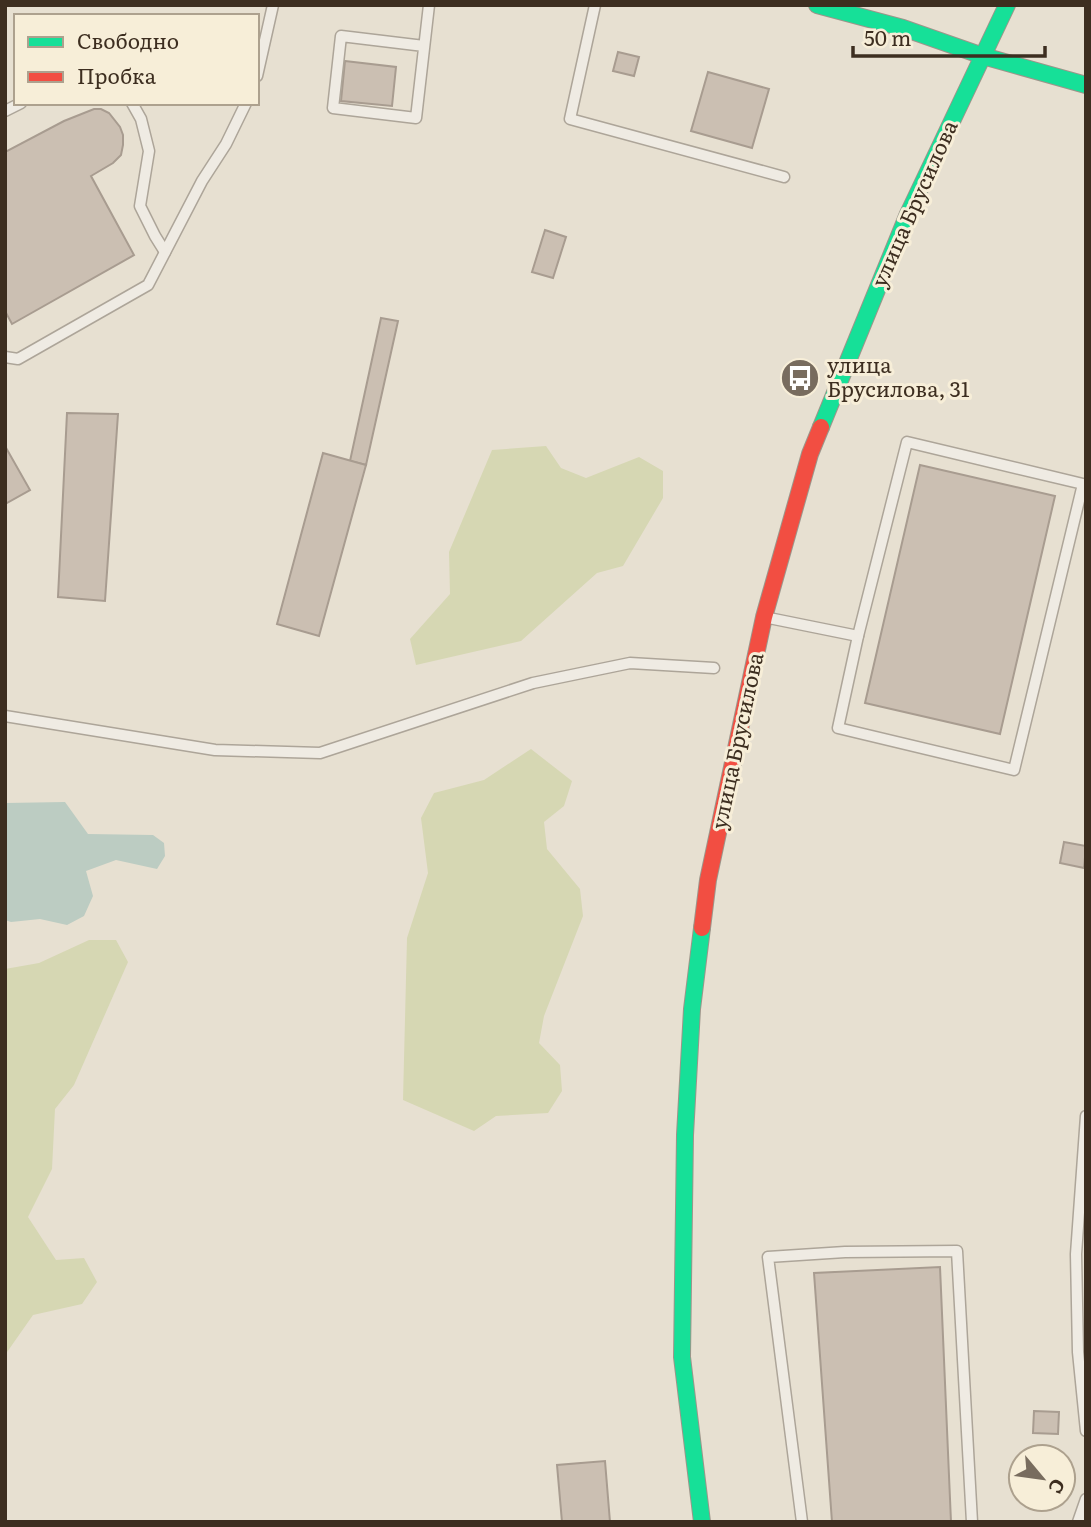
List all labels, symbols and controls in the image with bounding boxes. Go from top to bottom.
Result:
legend [14,14,259,105]
scale bar [853,14,1046,58]
text: 50 m [864,21,911,52]
text: Свободно [77,24,179,55]
text: Пробка [77,59,157,90]
street label: улица Брусилова [862,114,964,292]
place label: улица Брусилова, 31 [827,348,970,403]
bus stop icon: улица Брусилова, 31 [779,357,821,399]
street label: улица Брусилова [702,648,770,832]
north arrow [1007,1443,1077,1513]
text: С [1042,1474,1073,1499]

